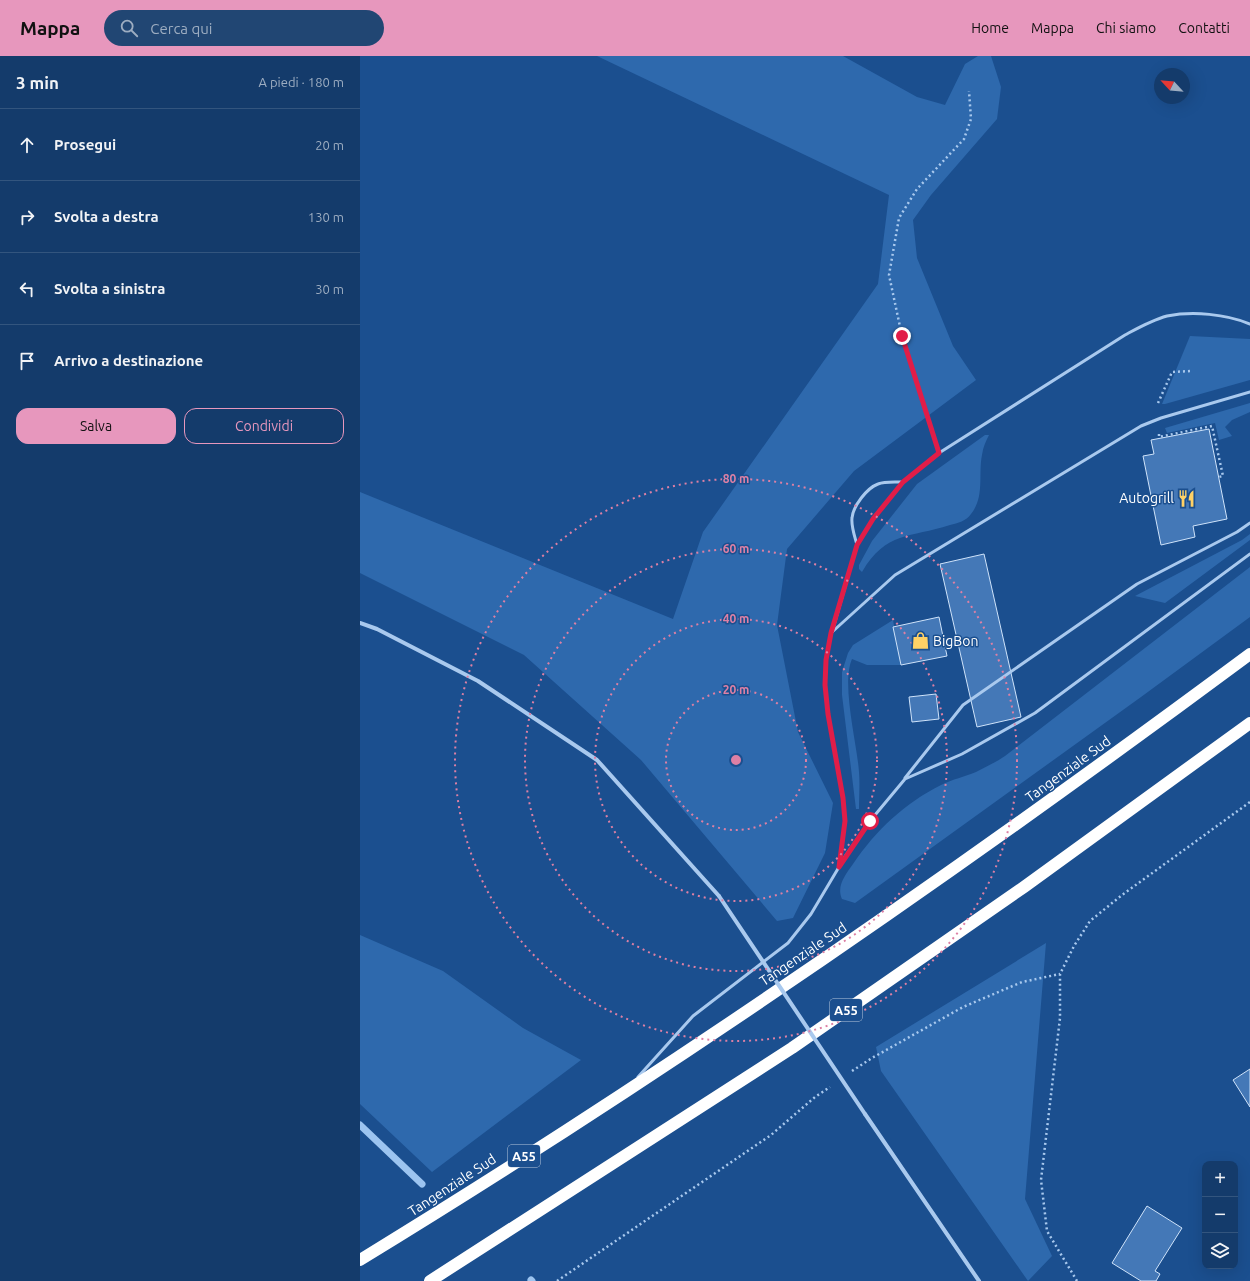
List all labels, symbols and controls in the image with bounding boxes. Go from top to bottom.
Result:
search box [104,10,384,46]
text: Mappa [20,17,80,39]
icon: search [118,17,140,39]
text: Cerca qui [150,20,213,37]
text: Home [971,20,1009,36]
text: Mappa [1031,20,1074,36]
text: Chi siamo [1096,20,1156,36]
text: Contatti [1178,20,1230,36]
north arrow [1154,68,1190,104]
text: 3 min [16,73,59,92]
text: A piedi · 180 m [259,75,344,89]
icon: ahead [16,134,38,156]
text: Prosegui [54,136,116,153]
text: 20 m [315,138,344,152]
icon: right [16,206,38,228]
text: Svolta a destra [54,208,159,225]
text: 130 m [308,210,344,224]
icon: left [16,278,38,300]
text: Svolta a sinistra [54,280,165,297]
text: 30 m [315,282,344,296]
route end [893,327,911,345]
icon: arrive [16,350,38,372]
text: Arrivo a destinazione [54,352,203,369]
button: Salva [16,408,176,444]
button: Condividi [184,408,344,444]
text: 80 m [723,472,749,485]
restaurant icon: Autogrill [1177,488,1197,508]
place label: Autogrill [1119,490,1174,506]
text: 60 m [723,542,749,555]
text: 40 m [723,612,749,625]
shop icon: BigBon [910,631,930,651]
place label: BigBon [933,633,978,649]
text: 20 m [723,683,749,696]
street label: Tangenziale Sud [1022,733,1114,805]
centre of rings [729,753,743,767]
route start [861,812,879,830]
street label: Tangenziale Sud [757,919,849,989]
road number: A55 [830,999,862,1021]
road number: A55 [508,1145,540,1167]
street label: Tangenziale Sud [405,1151,499,1219]
map controls [1202,1161,1238,1269]
button: + [1202,1161,1238,1197]
button: − [1202,1197,1238,1233]
button: layers [1202,1233,1238,1269]

